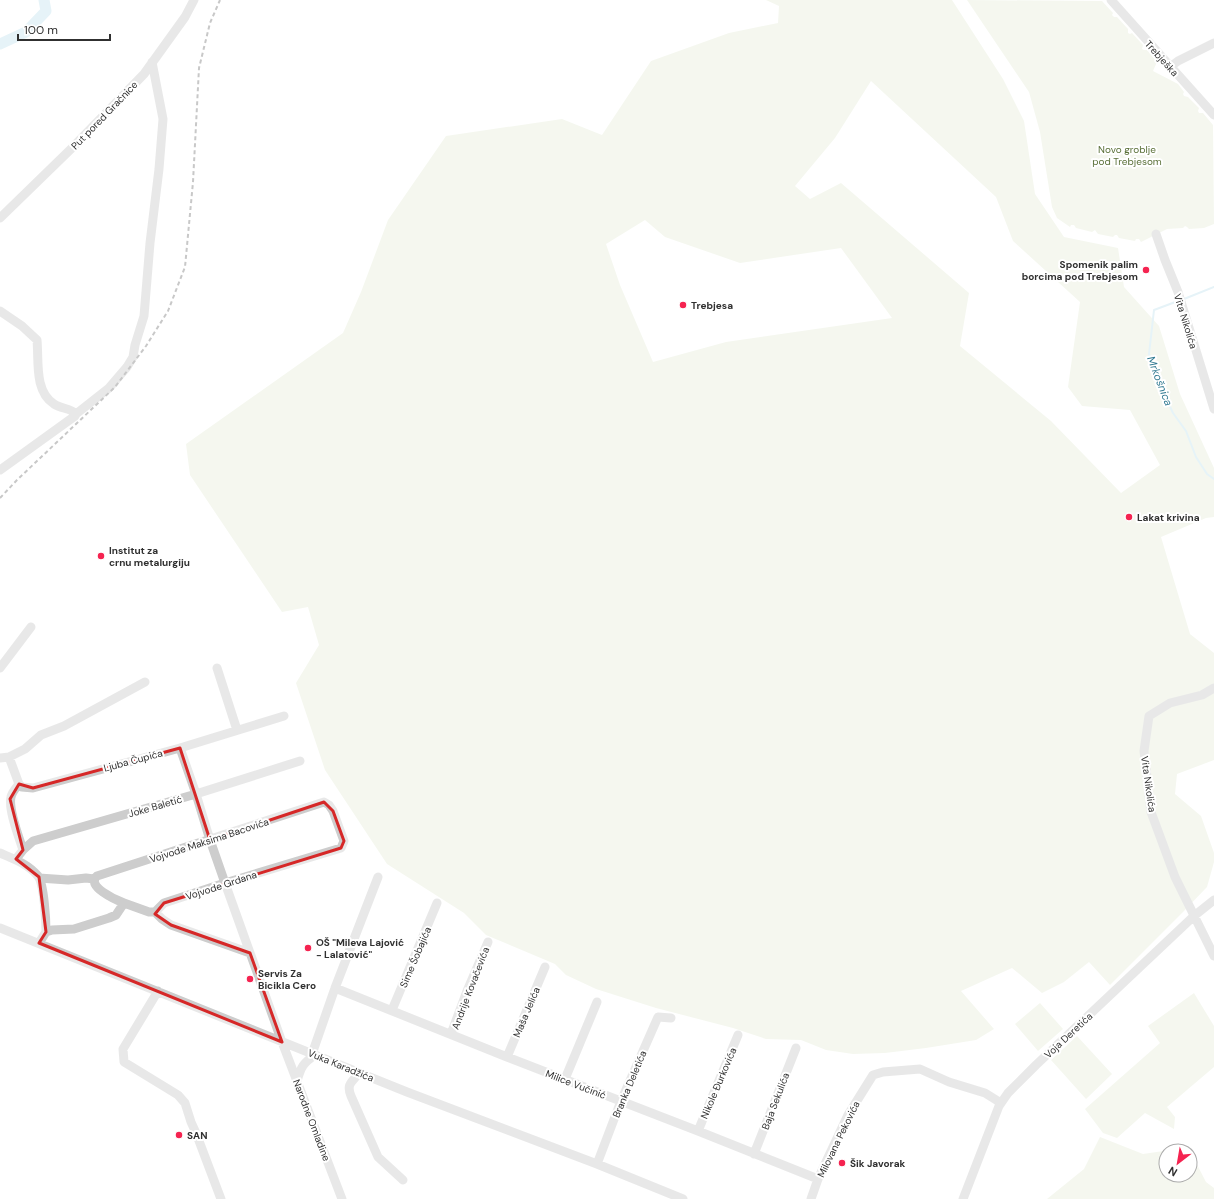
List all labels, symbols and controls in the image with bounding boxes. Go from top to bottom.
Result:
scale bar [18,16,110,42]
text: 100 m [24,22,58,38]
street label: Trebješka [1142,38,1181,79]
street label: Put pored Gračnice [68,78,141,152]
park label: Novo groblje pod Trebjesom [1092,143,1162,168]
place label: Spomenik palim borcima pod Trebjesom [1022,258,1138,283]
marker: Spomenik palim borcima pod Trebjesom [1141,265,1151,275]
street label: Vita Nikolića [1171,292,1200,350]
place label: Trebjesa [691,299,733,312]
marker: Trebjesa [678,300,688,310]
water label: Mrkošnica [1144,354,1176,408]
place label: Lakat krivina [1137,511,1200,524]
marker: Lakat krivina [1124,512,1134,522]
place label: Institut za crnu metalurgiju [109,544,190,569]
marker: Institut za crnu metalurgiju [96,551,106,561]
street label: Ljuba Čupića [102,746,164,775]
street label: Vita Nikolića [1138,755,1159,813]
street label: Joke Baletić [127,793,184,820]
street label: Vojvode Maksima Bacovića [148,815,270,866]
street label: Vojvode Grdana [184,868,258,903]
street label: Sime Šobajića [397,925,434,990]
place label: OŠ "Mileva Lajović - Lalatović" [316,936,404,961]
marker: OŠ "Mileva Lajović - Lalatović" [303,943,313,953]
street label: Andrije Kovačevića [449,945,492,1031]
place label: Servis Za Bicikla Cero [258,967,316,992]
marker: Servis Za Bicikla Cero [245,974,255,984]
street label: Maša Jelića [510,985,543,1039]
street label: Voja Deretića [1041,1010,1095,1061]
street label: Vuka Karadžića [306,1046,376,1085]
street label: Nikole Đurkovića [698,1046,739,1121]
street label: Branka Deletića [609,1049,649,1120]
street label: Milice Vučinić [544,1067,608,1102]
street label: Baja Sekulića [759,1071,792,1132]
street label: Narodne Omladine [290,1077,333,1163]
street label: Milovana Pekovića [814,1099,863,1180]
place label: SAN [187,1129,207,1142]
marker: SAN [174,1130,184,1140]
north arrow [1158,1143,1198,1183]
place label: Šik Javorak [850,1157,905,1170]
marker: Šik Javorak [837,1158,847,1168]
text: N [1166,1164,1180,1180]

